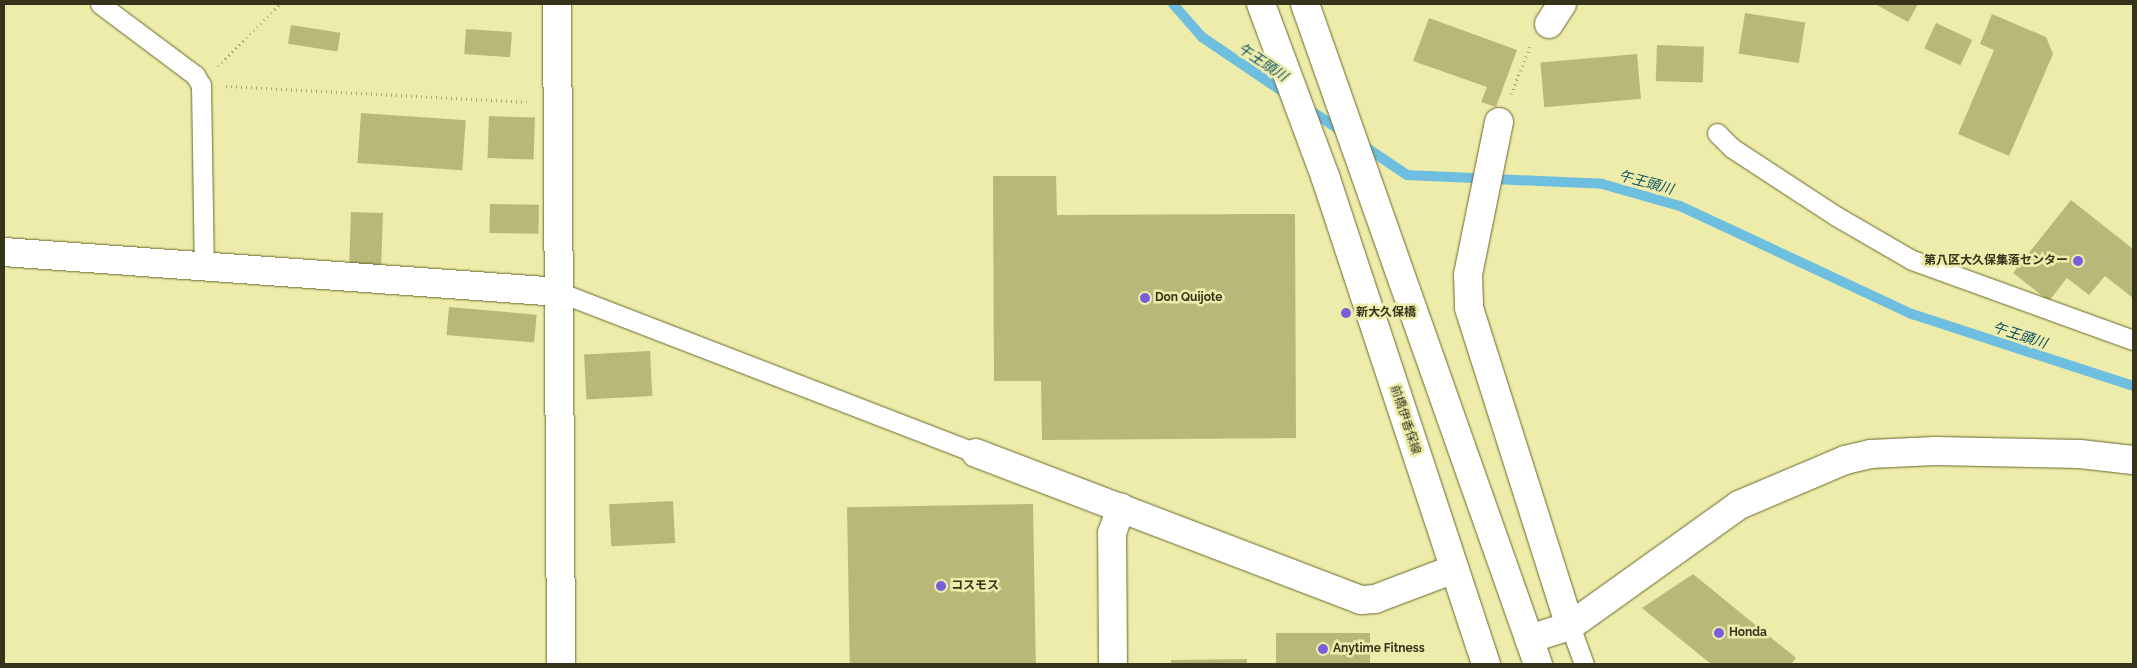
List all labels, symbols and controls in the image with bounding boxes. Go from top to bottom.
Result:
water label: 午王頭川 [1235,39,1291,85]
water label: 午王頭川 [1617,167,1675,197]
place label: 第八区大久保集落センター [1924,254,2068,268]
marker: 第八区大久保集落センター [2072,255,2084,267]
place label: Don Quijote [1155,291,1223,305]
marker: Don Quijote [1139,292,1151,304]
place label: 新大久保橋 [1356,306,1416,320]
marker: 新大久保橋 [1340,307,1352,319]
water label: 午王頭川 [1991,318,2049,352]
street label: 前橋伊香保線 [1387,384,1423,456]
place label: コスモス [951,579,999,593]
marker: コスモス [935,580,947,592]
place label: Honda [1729,626,1767,640]
marker: Honda [1713,627,1725,639]
place label: Anytime Fitness [1333,642,1425,656]
marker: Anytime Fitness [1317,643,1329,655]

